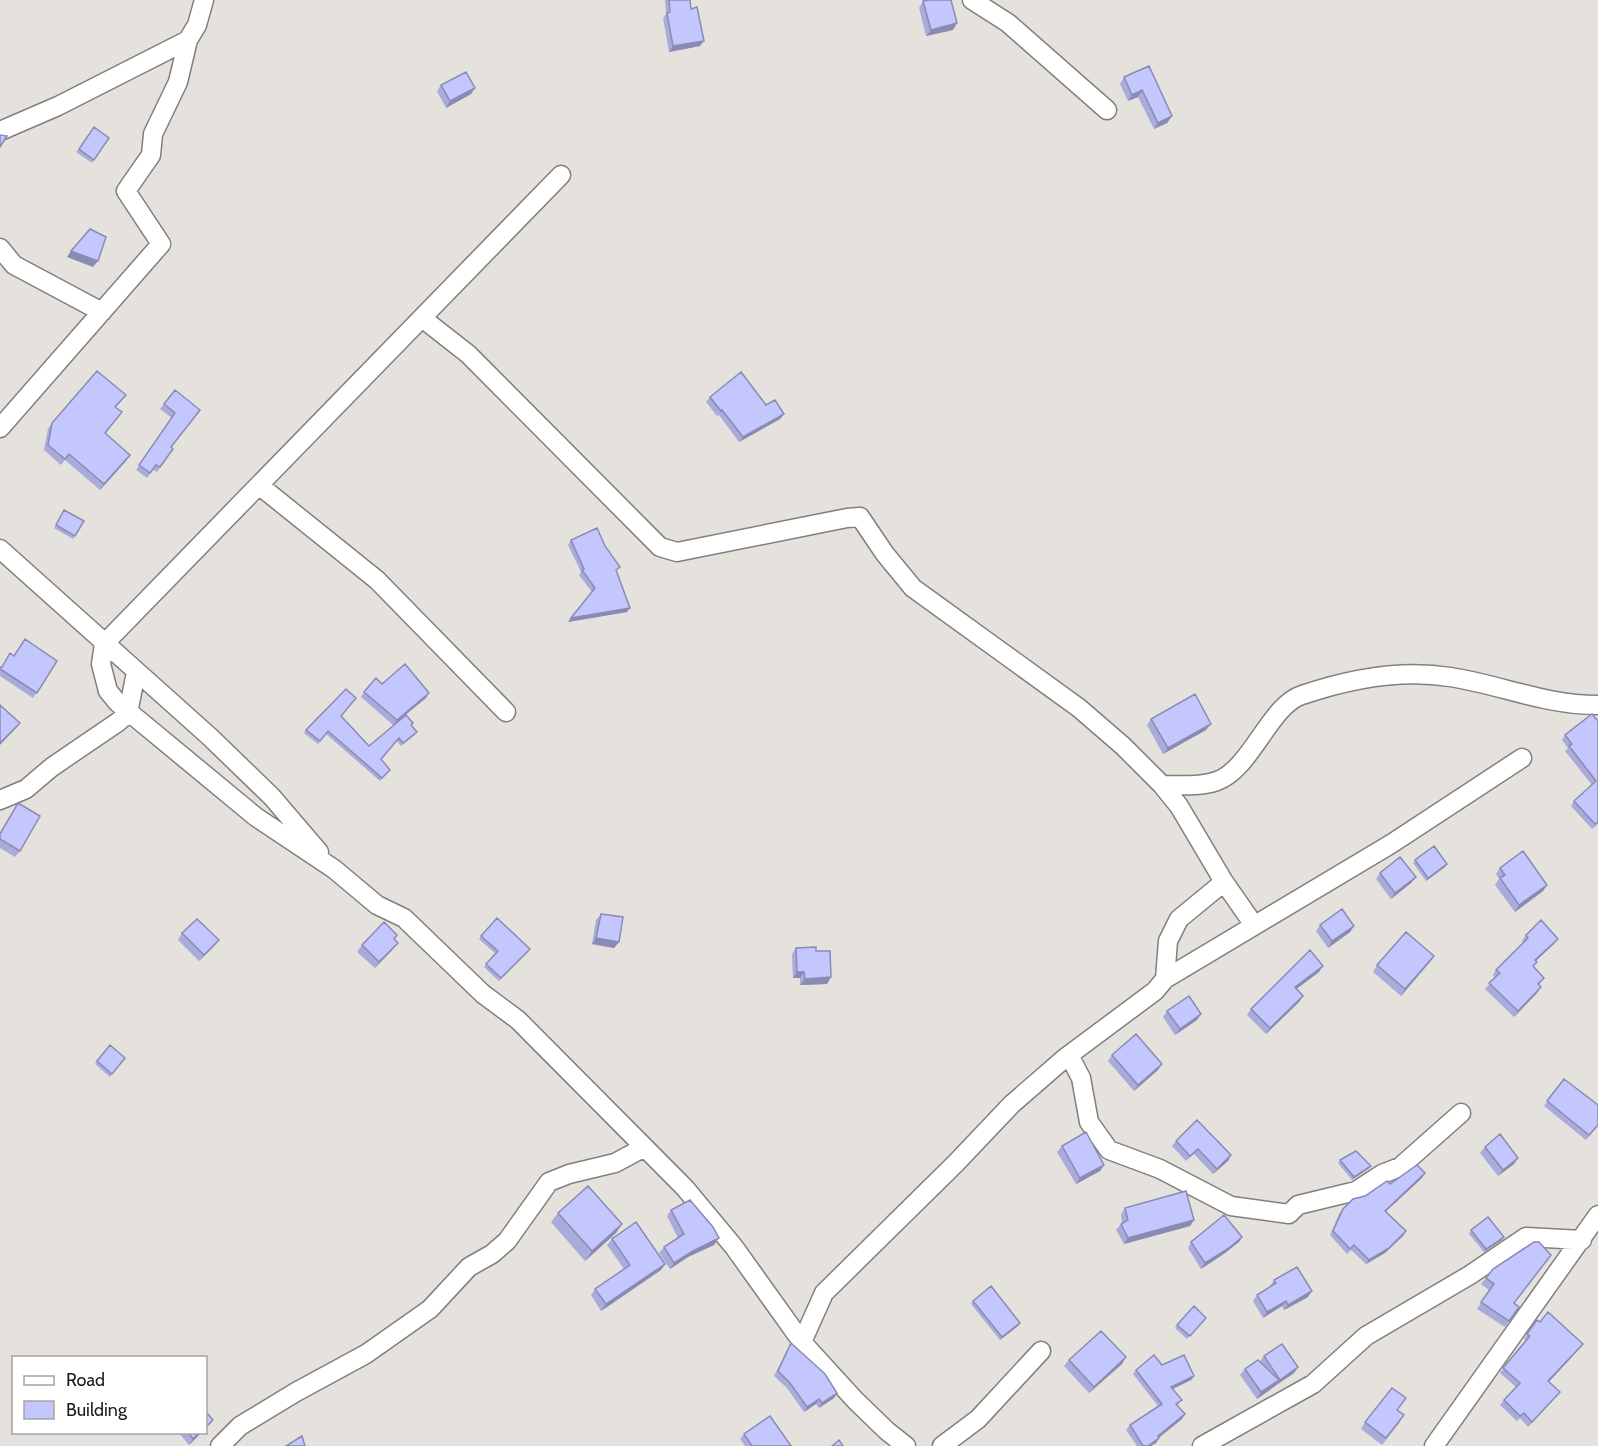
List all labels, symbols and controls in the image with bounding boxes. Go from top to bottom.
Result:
legend [12,1356,207,1434]
text: Road [66,1369,105,1391]
text: Building [66,1399,128,1421]

